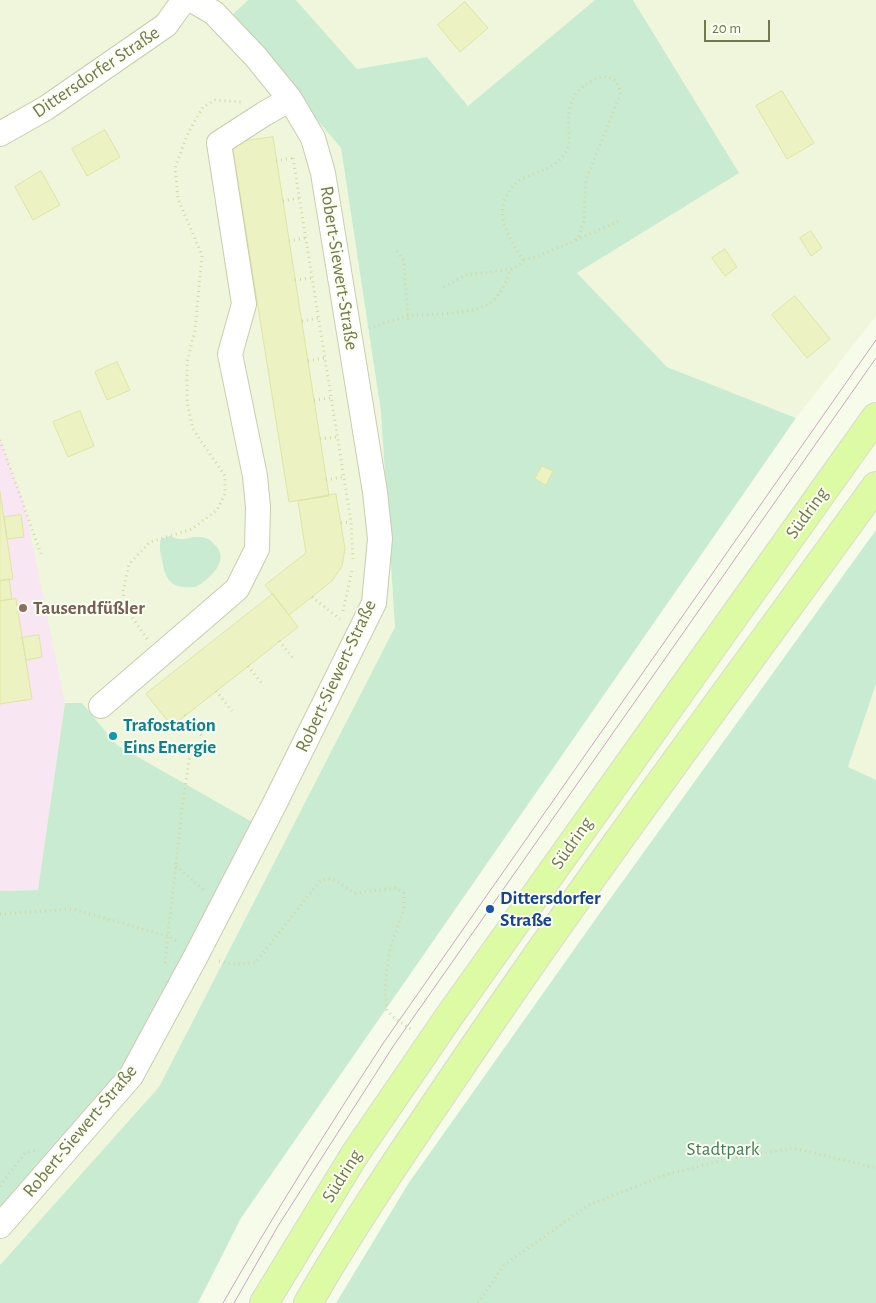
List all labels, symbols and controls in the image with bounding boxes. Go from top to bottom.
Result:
scale bar [706,10,772,42]
street label: Dittersdorfer Straße [28,21,164,123]
text: 20 m [712,21,741,36]
street label: Robert-Siewert-Straße [315,184,363,352]
street label: Südring [781,483,833,543]
street label: Robert-Siewert-Straße [291,596,381,756]
place label: Tausendfüßler [33,597,145,619]
marker: Tausendfüßler [17,602,29,614]
place label: Trafostation Eins Energie [123,714,216,758]
marker: Trafostation Eins Energie [107,730,119,742]
street label: Südring [546,813,598,873]
place label: Dittersdorfer Straße [500,887,601,931]
marker: Dittersdorfer Straße [484,903,496,915]
street label: Robert-Siewert-Straße [18,1060,142,1202]
park label: Stadtpark [687,1138,759,1160]
street label: Südring [317,1145,367,1207]

